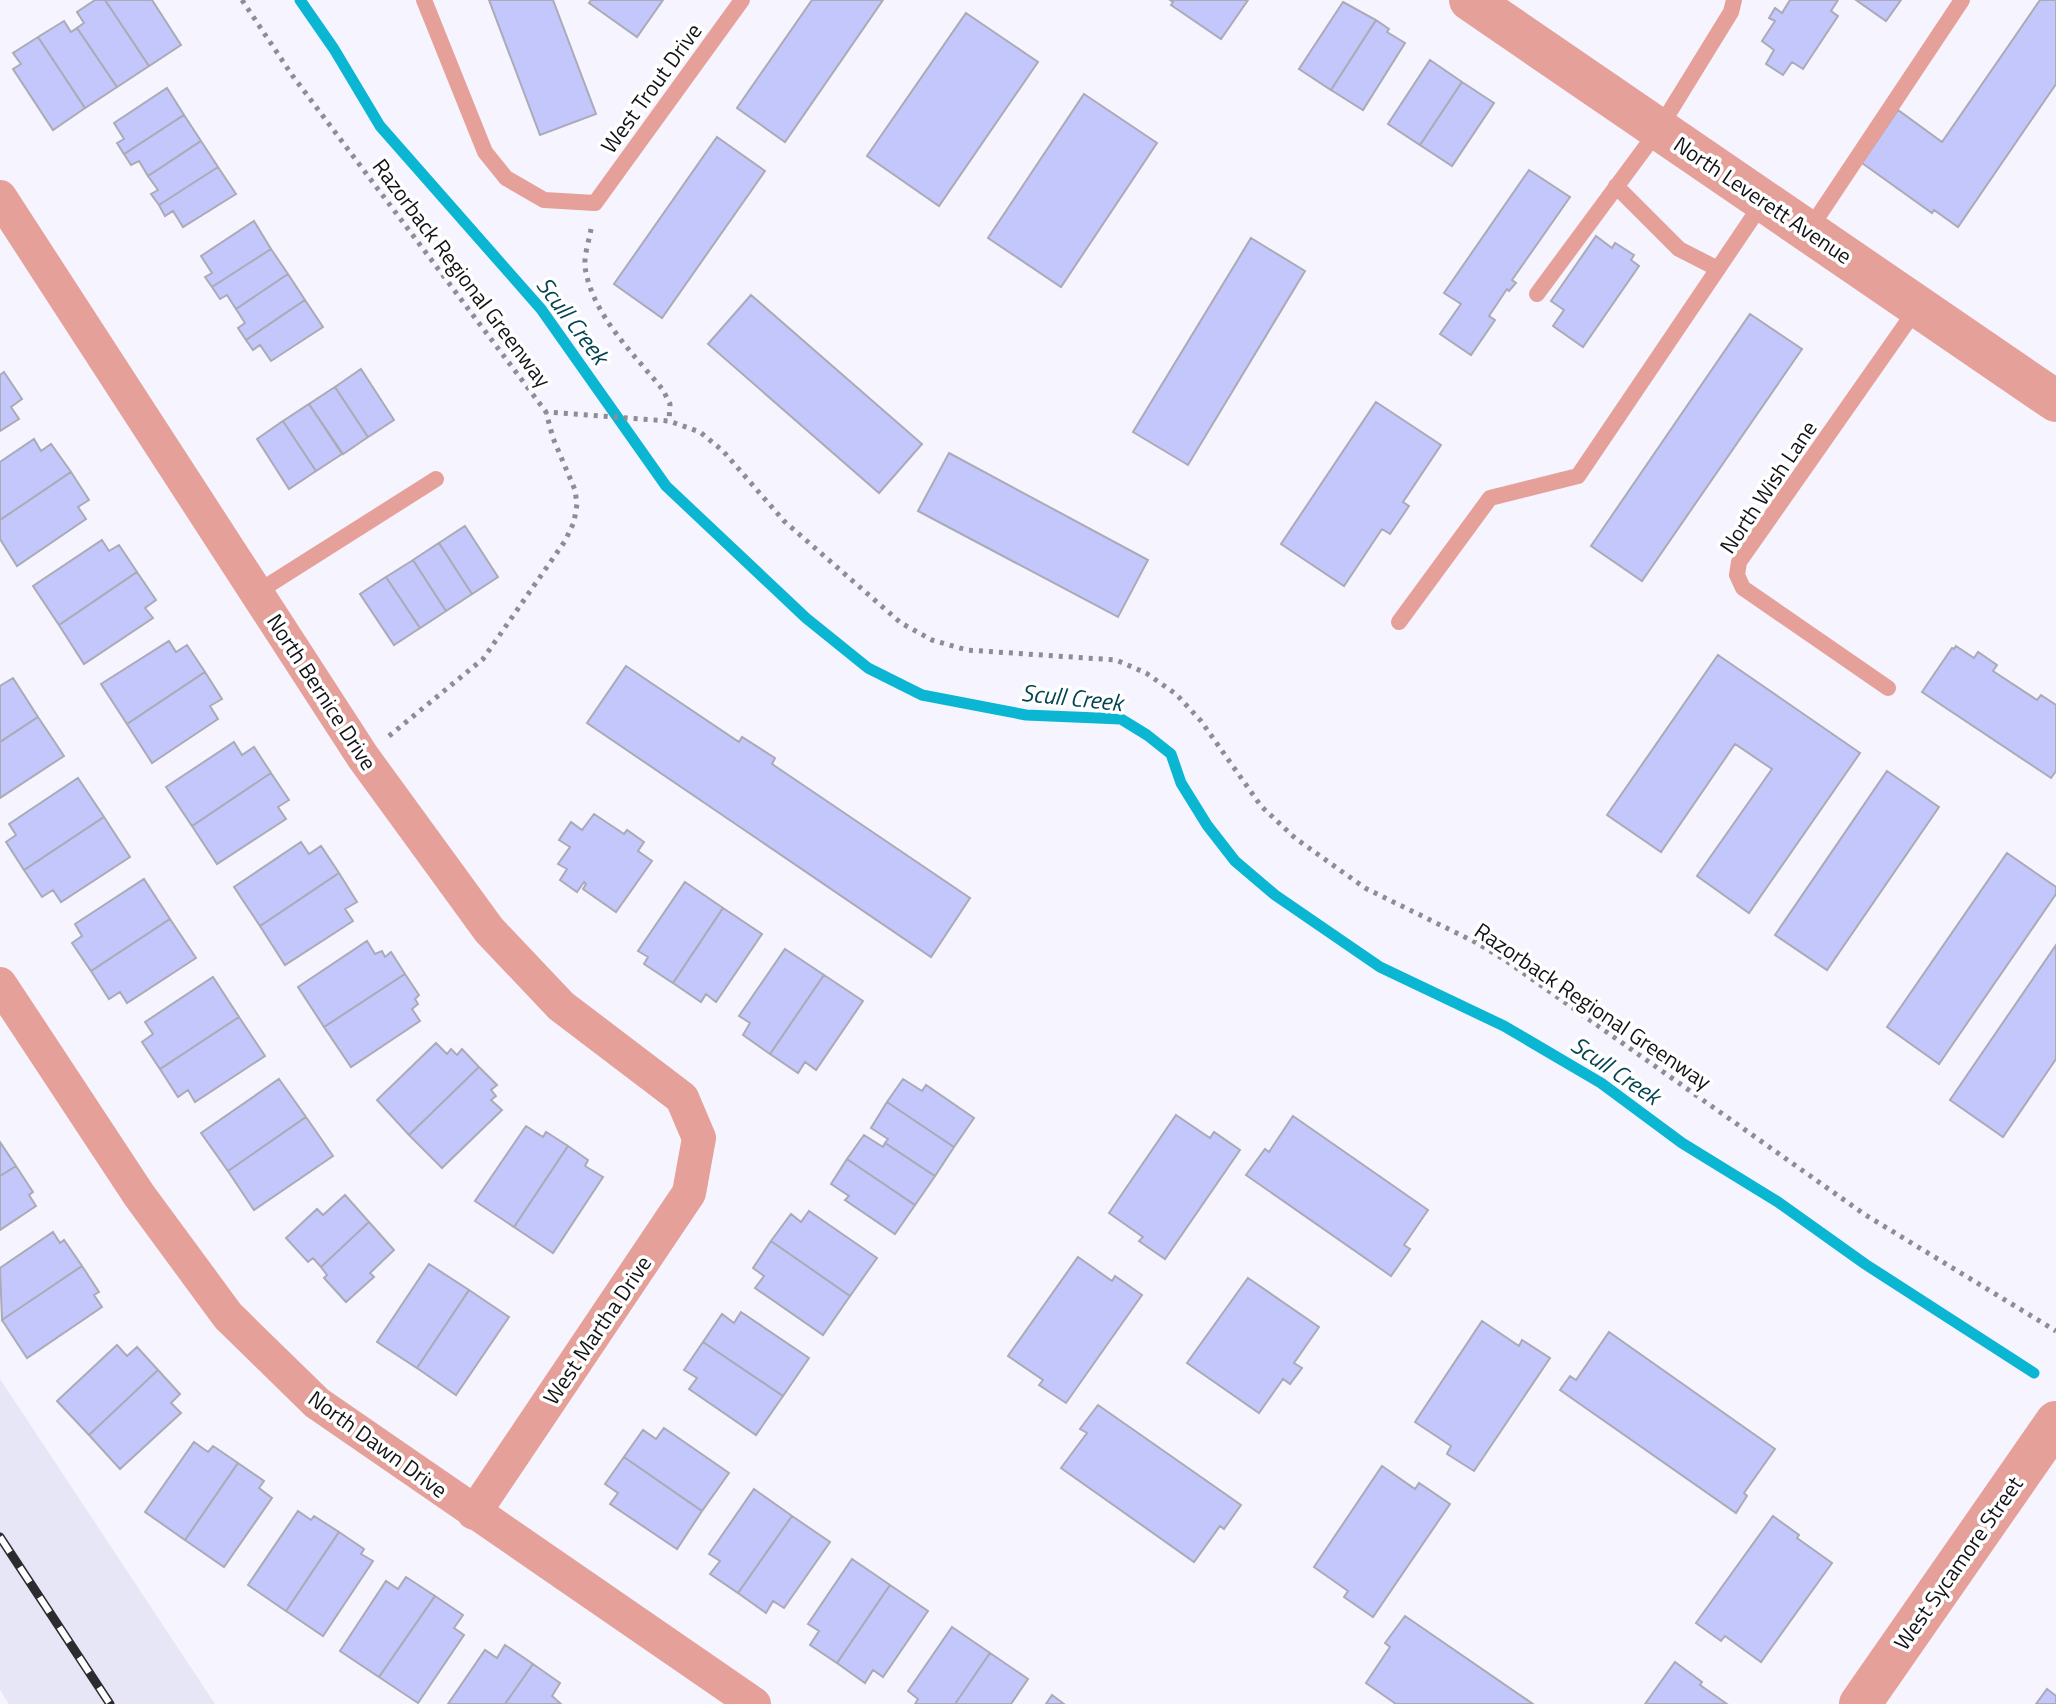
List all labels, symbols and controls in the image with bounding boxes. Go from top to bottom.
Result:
street label: West Trout Drive [592,16,710,160]
street label: North Leverett Avenue [1667,128,1859,272]
street label: Razorback Regional Greenway [364,151,560,395]
water label: Scull Creek [528,269,620,374]
street label: North Wish Lane [1711,414,1825,560]
street label: North Bernice Drive [259,607,385,777]
water label: Scull Creek [1020,674,1128,721]
street label: Razorback Regional Greenway [1468,914,1719,1098]
water label: Scull Creek [1564,1027,1671,1115]
street label: West Martha Drive [534,1249,660,1411]
street label: North Dawn Drive [301,1382,455,1506]
street label: West Sycamore Street [1885,1469,2031,1657]

